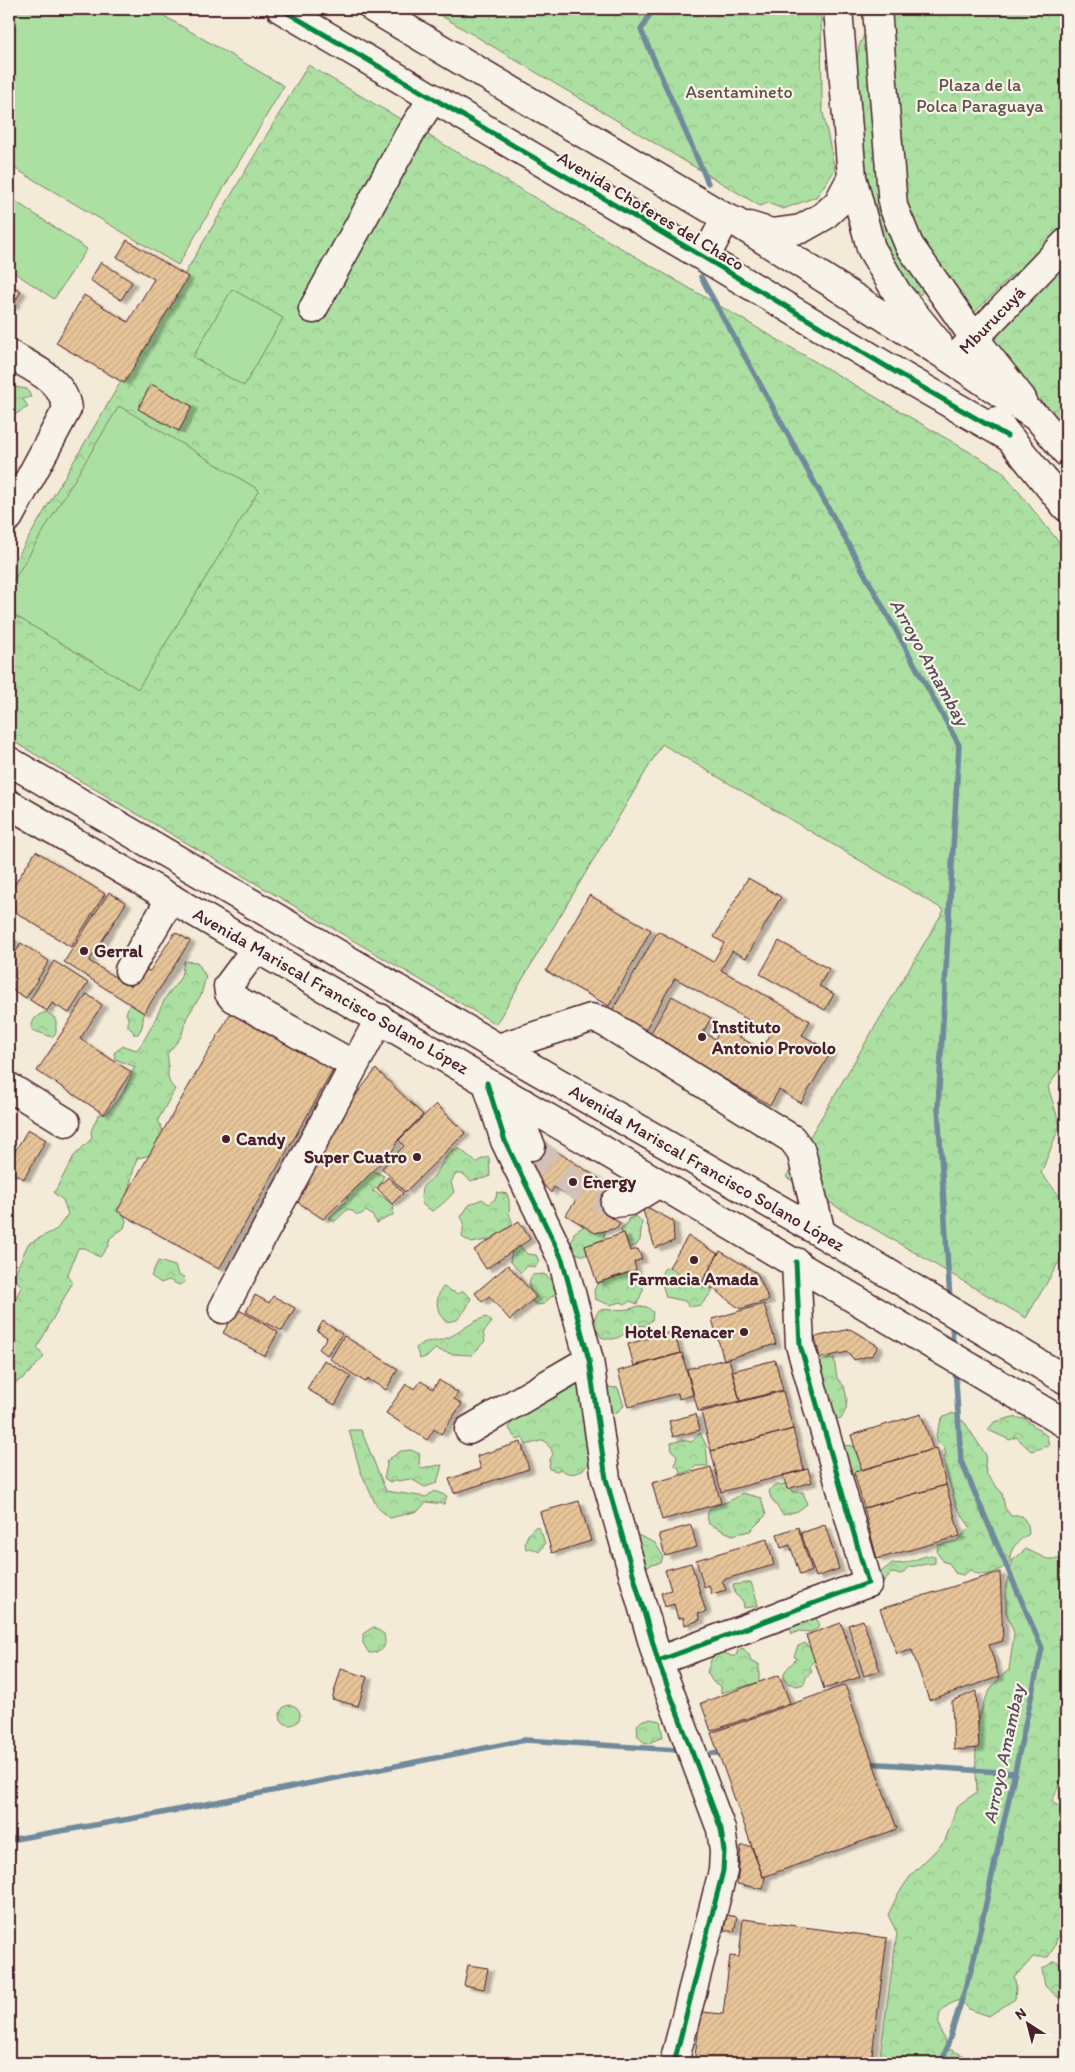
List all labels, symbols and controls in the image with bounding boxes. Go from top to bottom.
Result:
park label: Plaza de la Polca Paraguaya [916,74,1044,117]
park label: Asentamineto [685,81,793,103]
street label: Avenida Choferes del Chaco [554,146,748,276]
street label: Mburucuyá [954,281,1030,359]
water label: Arroyo Amambay [885,595,975,731]
street label: Avenida Mariscal Francisco Solano López [189,903,473,1080]
place label: Gerral [94,940,144,962]
marker: Gerral [78,945,90,957]
place label: Instituto Antonio Provolo [711,1016,836,1059]
marker: Instituto Antonio Provolo [696,1031,708,1043]
street label: Avenida Mariscal Francisco Solano López [565,1080,849,1257]
place label: Candy [236,1128,286,1150]
marker: Candy [220,1133,232,1145]
place label: Super Cuatro [304,1146,407,1168]
marker: Super Cuatro [411,1151,423,1163]
place label: Energy [583,1171,637,1193]
marker: Energy [567,1176,579,1188]
marker: Farmacia Amada [688,1254,700,1266]
place label: Farmacia Amada [629,1268,759,1290]
place label: Hotel Renacer [625,1321,735,1343]
marker: Hotel Renacer [738,1326,750,1338]
water label: Arroyo Amambay [978,1681,1030,1826]
north arrow [1002,2000,1052,2050]
text: N [1012,2004,1029,2024]

